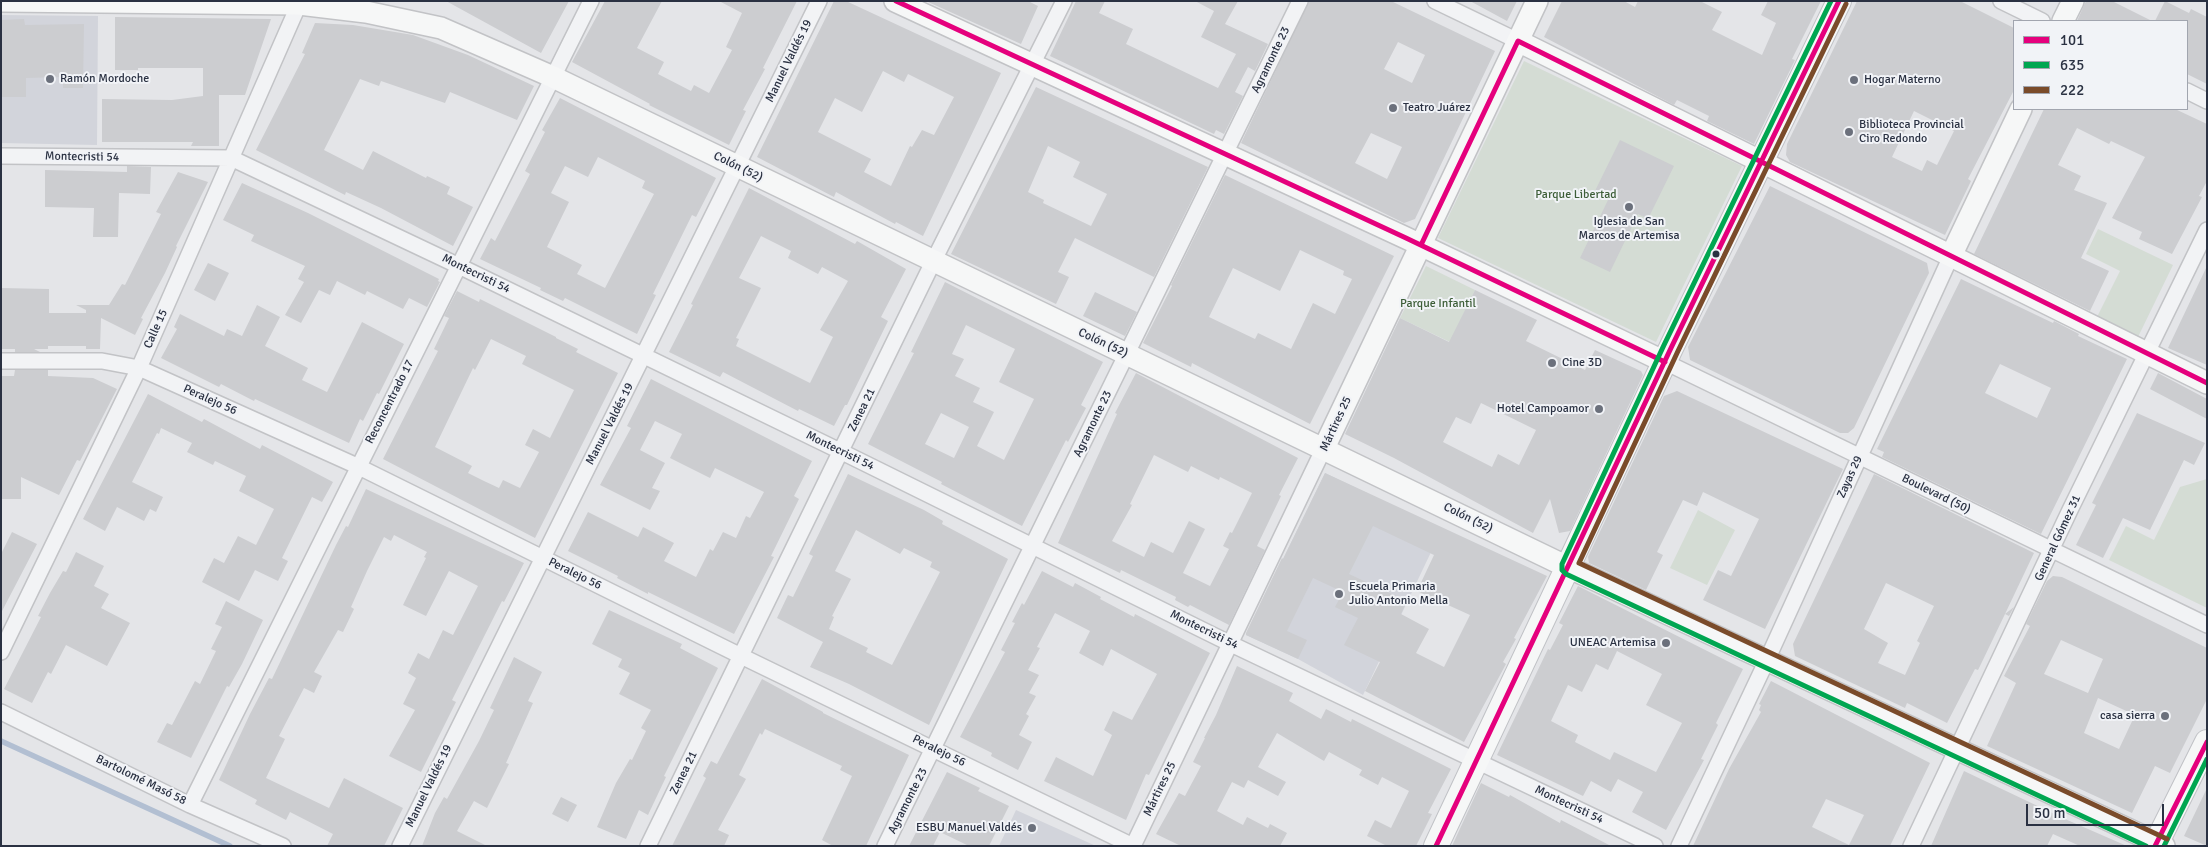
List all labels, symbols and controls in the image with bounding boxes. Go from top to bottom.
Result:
street label: Manuel Valdés 19 [763,17,815,105]
legend [2013,20,2188,110]
street label: Agramonte 23 [1249,24,1293,96]
text: 101 [2060,31,2084,49]
text: 635 [2060,56,2084,74]
place label: Ramón Mordoche [60,72,149,86]
marker: Ramón Mordoche [44,73,56,85]
place label: Hogar Materno [1864,73,1941,87]
marker: Hogar Materno [1848,74,1860,86]
text: 222 [2060,81,2084,99]
place label: Teatro Juárez [1403,101,1471,115]
marker: Teatro Juárez [1387,102,1399,114]
place label: Biblioteca Provincial Ciro Redondo [1859,118,1964,146]
marker: Biblioteca Provincial Ciro Redondo [1843,126,1855,138]
street label: Montecristi 54 [45,149,119,165]
street label: Colón (52) [711,149,765,185]
park label: Parque Libertad [1535,188,1617,202]
marker: Iglesia de San Marcos de Artemisa [1623,201,1635,213]
place label: Iglesia de San Marcos de Artemisa [1579,215,1679,243]
unlabelled marker [1711,249,1721,259]
street label: Montecristi 54 [439,251,513,297]
park label: Parque Infantil [1400,297,1476,311]
street label: Calle 15 [141,307,171,351]
street label: Colón (52) [1076,325,1130,361]
place label: Cine 3D [1562,356,1602,370]
marker: Cine 3D [1546,357,1558,369]
street label: Reconcentrado 17 [363,358,417,446]
street label: Manuel Valdés 19 [583,381,637,467]
street label: Peralejo 56 [181,382,239,418]
street label: Zenea 21 [845,386,879,434]
street label: Agramonte 23 [1071,388,1115,460]
street label: Mártires 25 [1317,394,1355,454]
place label: Hotel Campoamor [1497,402,1589,416]
marker: Hotel Campoamor [1593,403,1605,415]
street label: Montecristi 54 [803,428,877,474]
street label: Zayas 29 [1834,454,1866,500]
street label: Boulevard (50) [1899,471,1973,517]
street label: General Gómez 31 [2032,493,2084,583]
street label: Colón (52) [1441,500,1495,536]
street label: Peralejo 56 [546,555,604,593]
place label: Escuela Primaria Julio Antonio Mella [1349,580,1448,608]
marker: Escuela Primaria Julio Antonio Mella [1333,588,1345,600]
street label: Montecristi 54 [1167,607,1241,653]
place label: UNEAC Artemisa [1570,636,1656,650]
marker: UNEAC Artemisa [1660,637,1672,649]
place label: casa sierra [2100,709,2155,723]
marker: casa sierra [2159,710,2171,722]
street label: Peralejo 56 [910,732,968,770]
street label: Manuel Valdés 19 [403,742,455,830]
street label: Zenea 21 [667,749,701,797]
street label: Bartolomé Masó 58 [93,752,189,808]
street label: Mártires 25 [1141,759,1179,819]
street label: Agramonte 23 [885,766,931,836]
street label: Montecristi 54 [1532,783,1606,827]
scale bar [2028,794,2166,826]
text: 50 m [2034,804,2065,822]
place label: ESBU Manuel Valdés [916,821,1022,835]
marker: ESBU Manuel Valdés [1026,822,1038,834]

